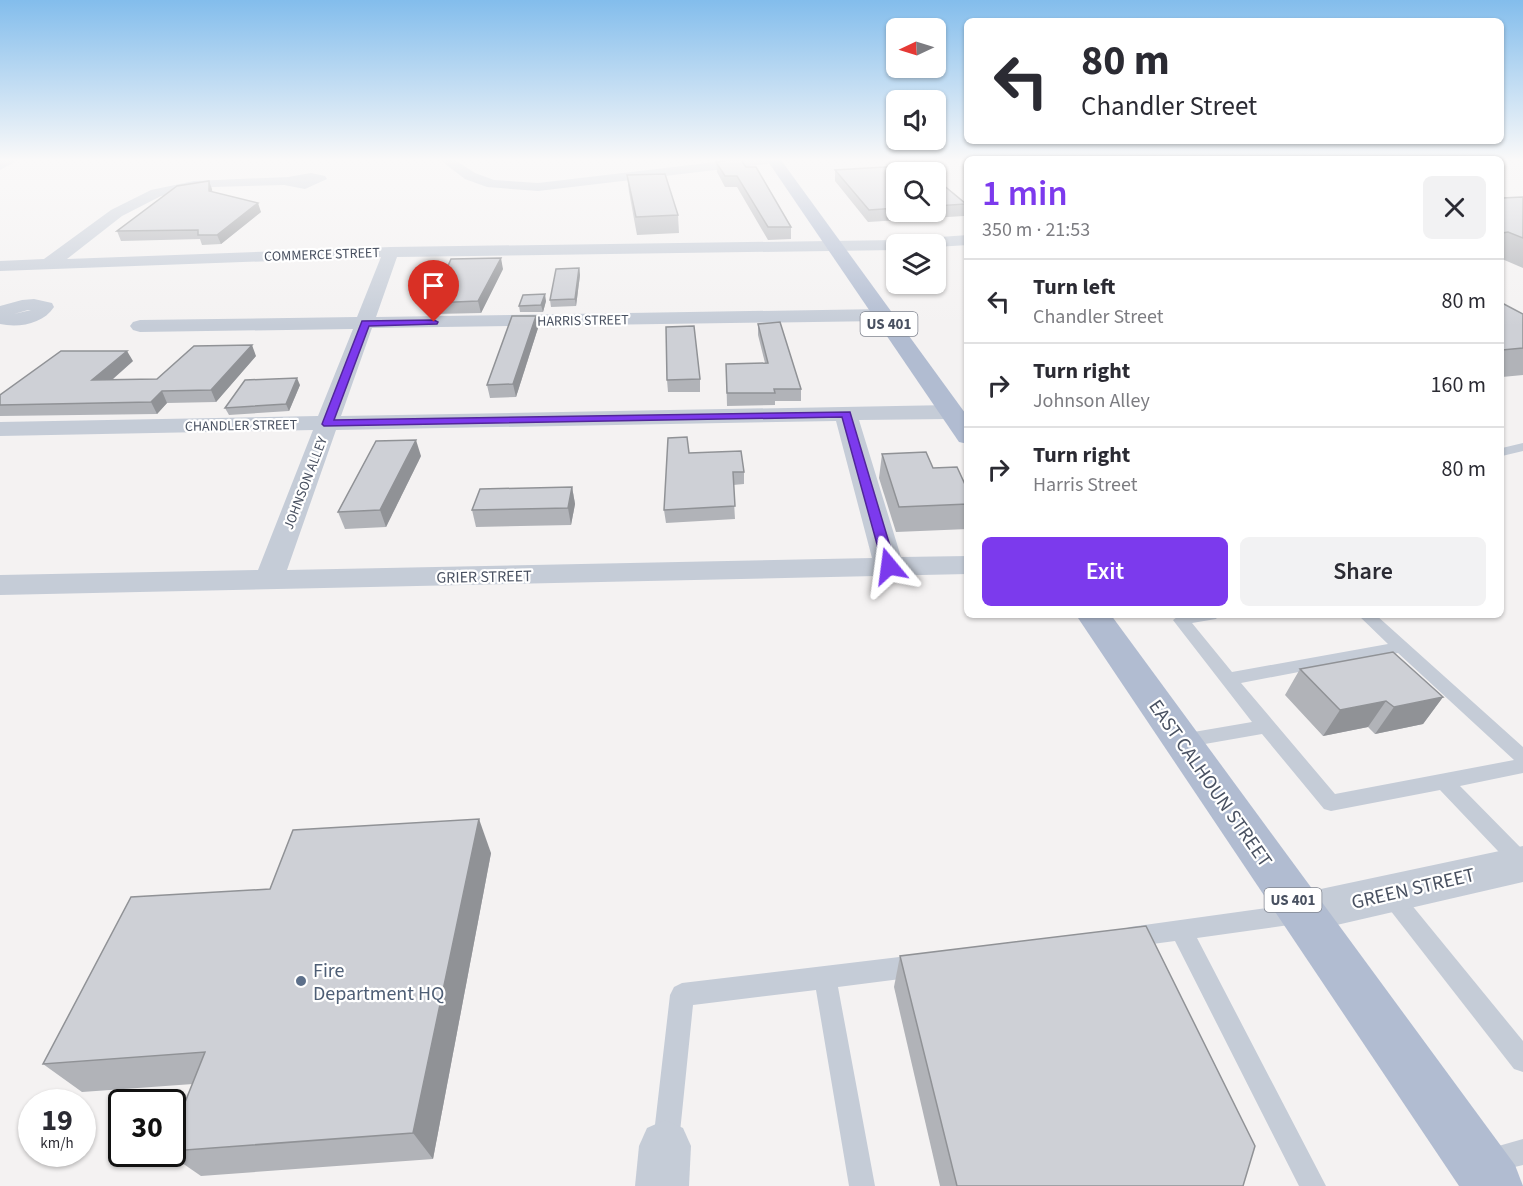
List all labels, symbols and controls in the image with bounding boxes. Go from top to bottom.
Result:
north arrow [886,18,946,78]
map controls [886,18,946,294]
text: 80 m [1081,31,1170,91]
icon: left [982,42,1060,120]
text: Chandler Street [1081,87,1257,126]
button: sound [886,90,946,150]
button: search [886,162,946,222]
text: 1 min [982,168,1068,219]
button: close [1423,176,1486,239]
text: 350 m · 21:53 [982,216,1090,244]
button: layers [886,234,946,294]
street label: COMMERCE STREET [264,243,381,267]
pin [408,260,459,322]
icon: arrive [417,269,450,302]
text: Turn left [1033,271,1115,303]
icon: left [982,285,1015,318]
text: 80 m [1441,285,1486,317]
text: Chandler Street [1033,303,1164,331]
street label: HARRIS STREET [537,310,629,332]
road number: US 401 [860,312,918,336]
text: Turn right [1033,355,1130,387]
icon: right [982,369,1015,402]
text: 160 m [1431,369,1486,401]
text: Johnson Alley [1033,387,1150,415]
street label: CHANDLER STREET [185,415,298,437]
street label: JOHNSON ALLEY [279,434,333,533]
text: Turn right [1033,439,1130,471]
icon: right [982,453,1015,486]
text: 80 m [1441,453,1486,485]
text: Harris Street [1033,471,1137,499]
position arrow [857,534,921,598]
button: Exit [982,537,1228,606]
button: Share [1240,537,1486,606]
street label: GRIER STREET [436,565,532,589]
street label: EAST CALHOUN STREET [1142,694,1279,873]
street label: GREEN STREET [1349,861,1478,917]
road number: US 401 [1264,888,1322,912]
place label: Fire Department HQ [313,957,444,1008]
marker: Fire Department HQ [294,974,308,988]
speed limit sign: 30 [108,1089,186,1167]
text: 19 [41,1099,73,1142]
text: km/h [40,1133,74,1154]

